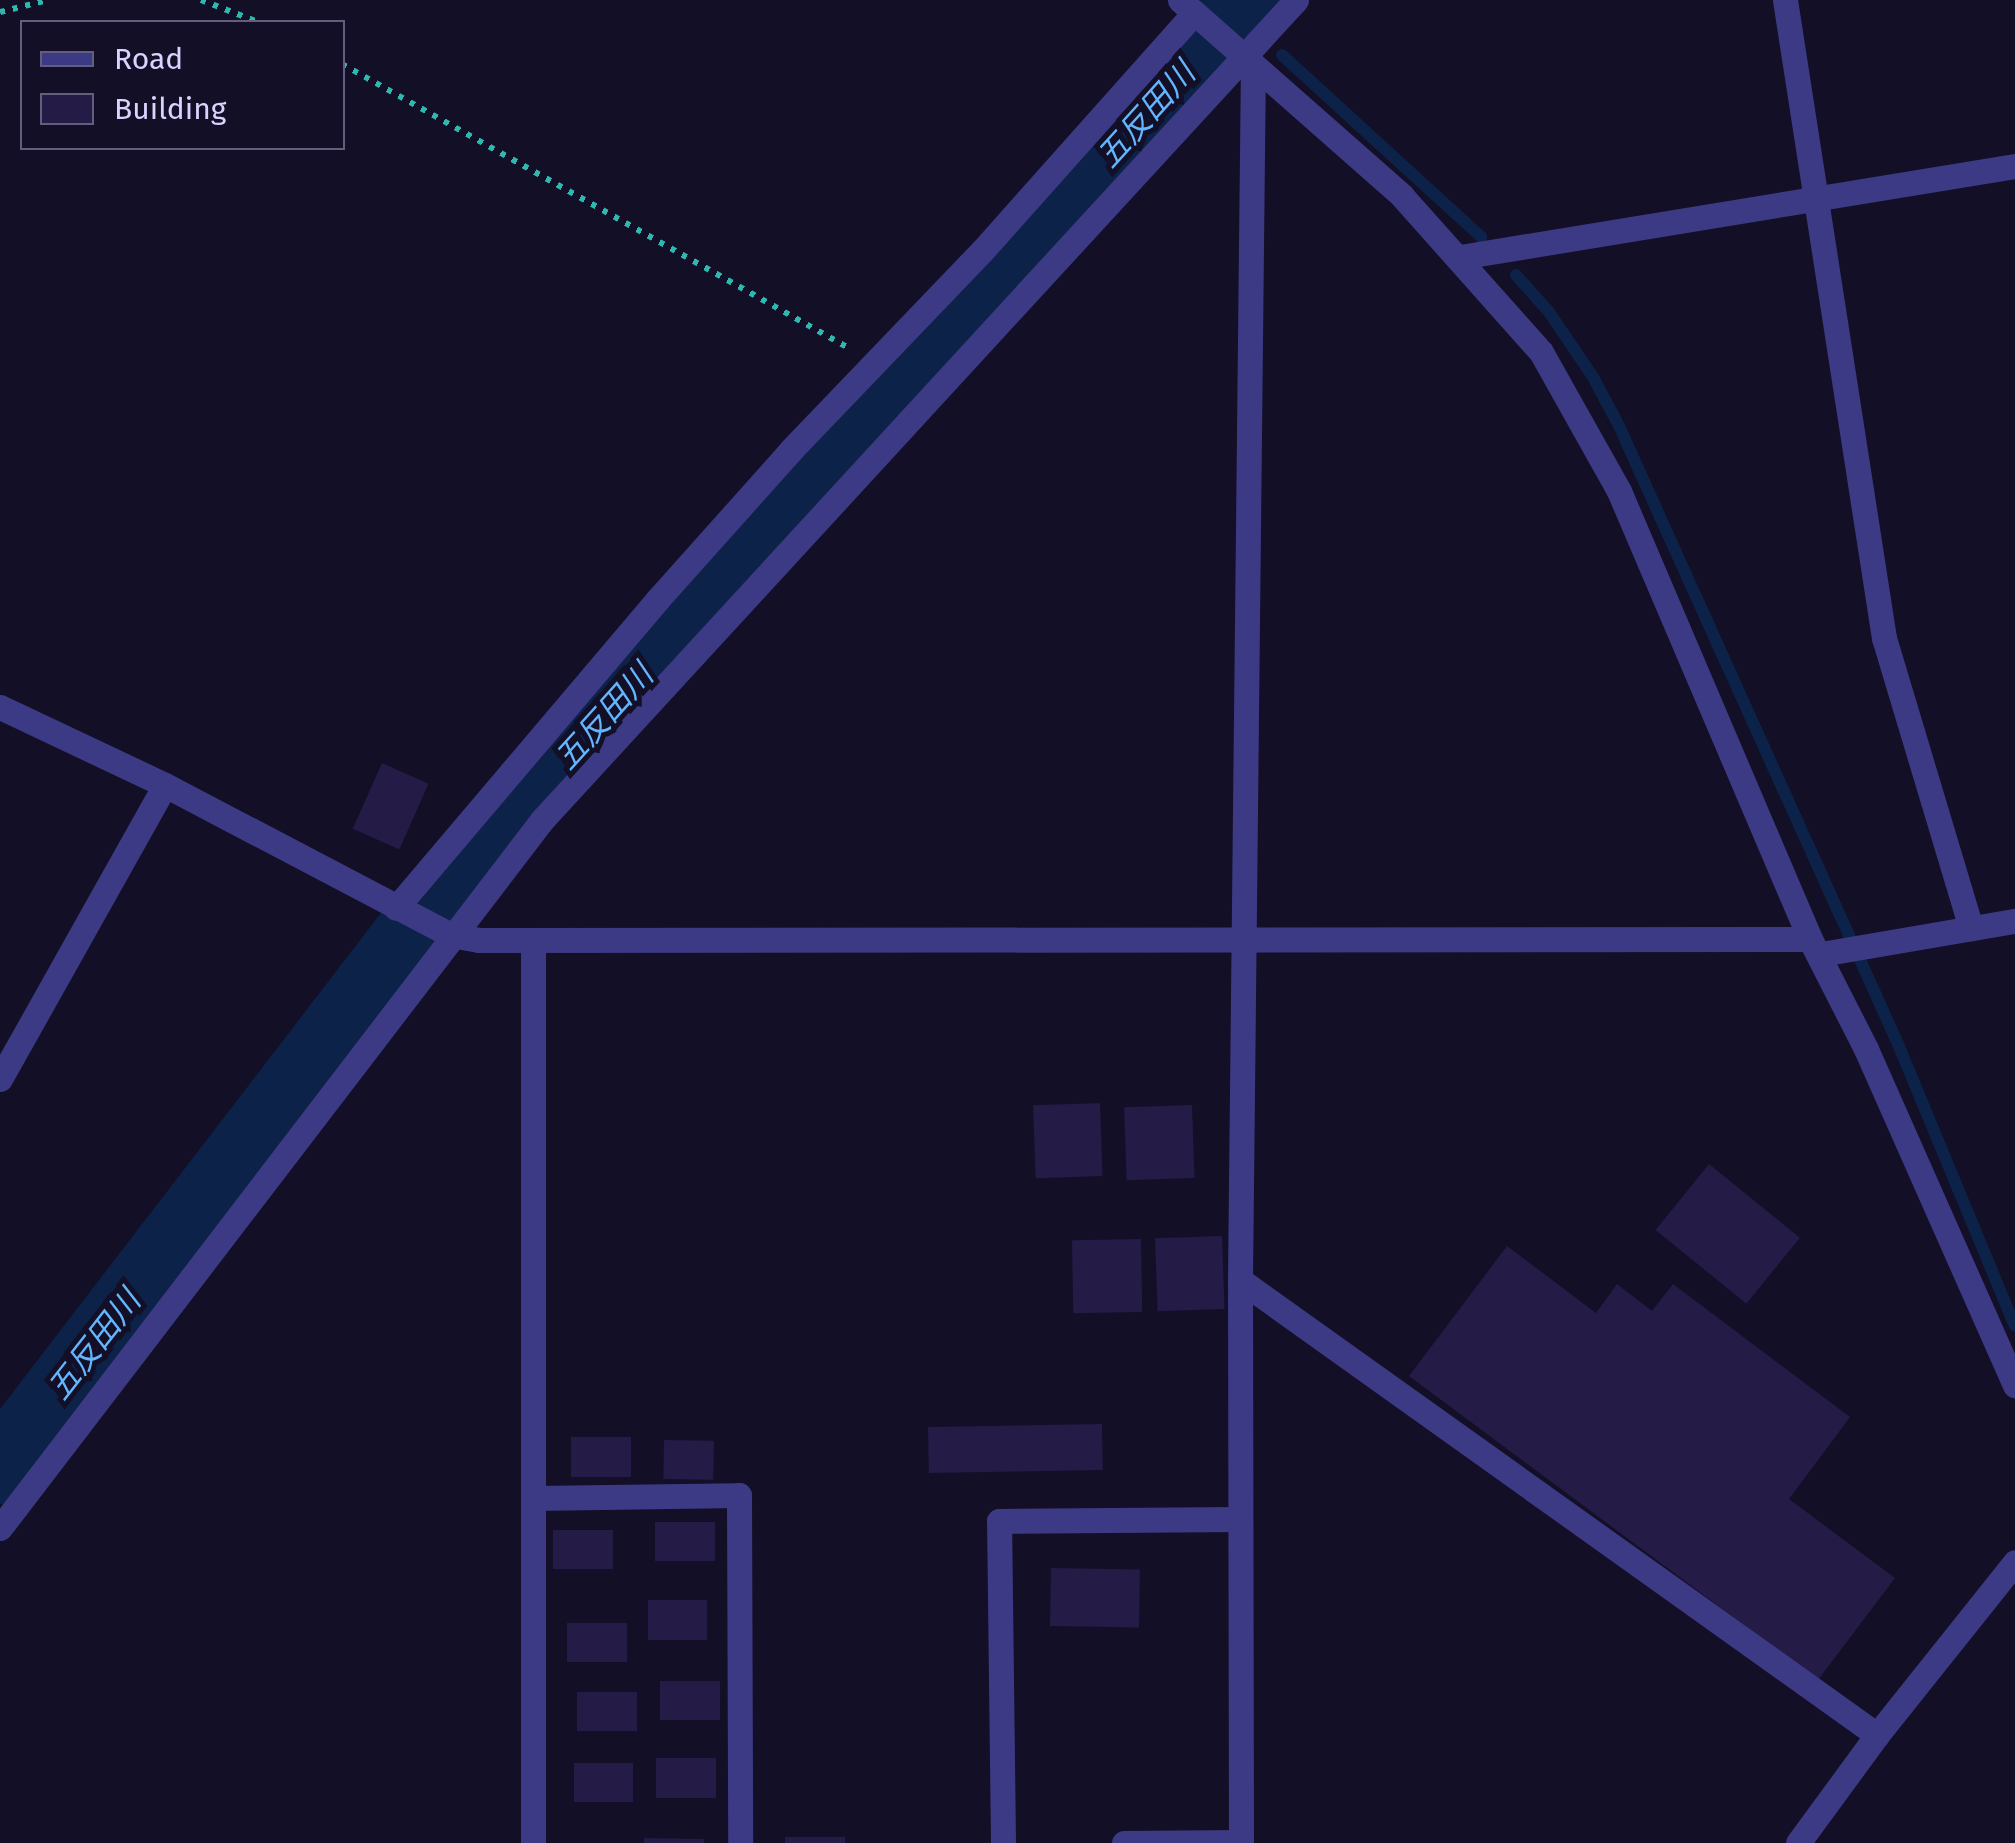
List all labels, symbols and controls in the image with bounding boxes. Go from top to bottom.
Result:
legend [20,20,345,150]
text: Road [114,41,183,77]
water label: 五反田川 [1089,55,1203,175]
text: Building [114,91,226,127]
water label: 五反田川 [547,657,661,777]
water label: 五反田川 [39,1283,149,1407]

